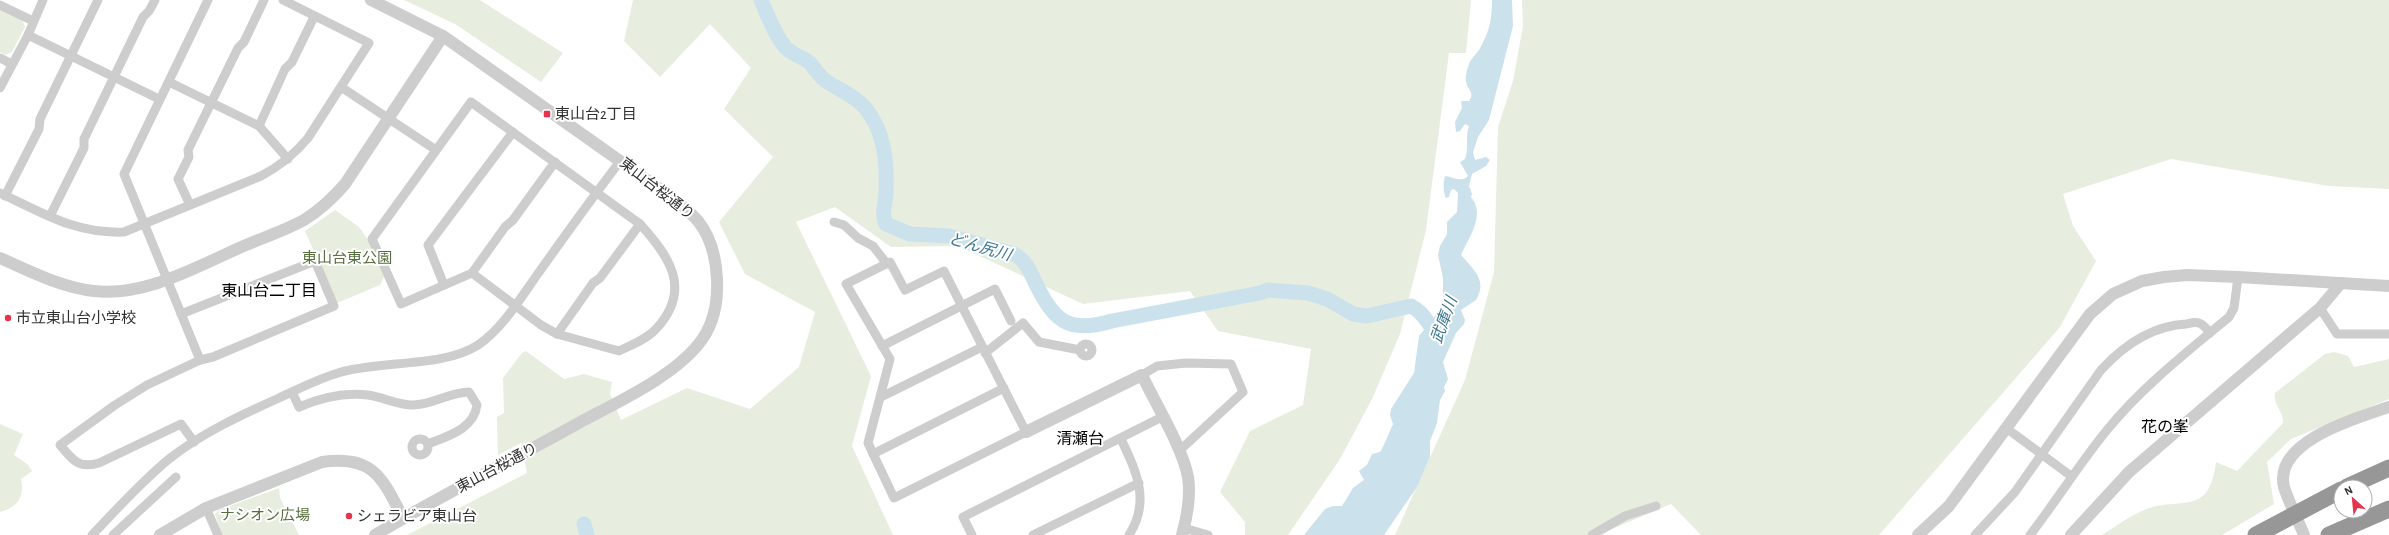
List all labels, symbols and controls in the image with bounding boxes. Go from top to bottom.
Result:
place label: 東山台2丁目 [555,106,637,122]
marker: 東山台2丁目 [542,109,552,119]
street label: 東山台桜通り [617,155,698,223]
water label: どん尻川 [947,230,1015,264]
park label: 東山台東公園 [302,250,392,266]
district label: 東山台二丁目 [221,282,317,299]
water label: 武庫川 [1427,292,1460,345]
place label: 市立東山台小学校 [16,310,136,326]
marker: 市立東山台小学校 [3,313,13,323]
district label: 花の峯 [2141,419,2189,435]
district label: 清瀬台 [1056,430,1104,447]
street label: 東山台桜通り [453,439,540,496]
north arrow [2333,479,2373,519]
text: N [2343,484,2355,497]
park label: ナシオン広場 [220,507,310,523]
place label: シェラビア東山台 [357,508,477,524]
marker: シェラビア東山台 [344,511,354,521]

